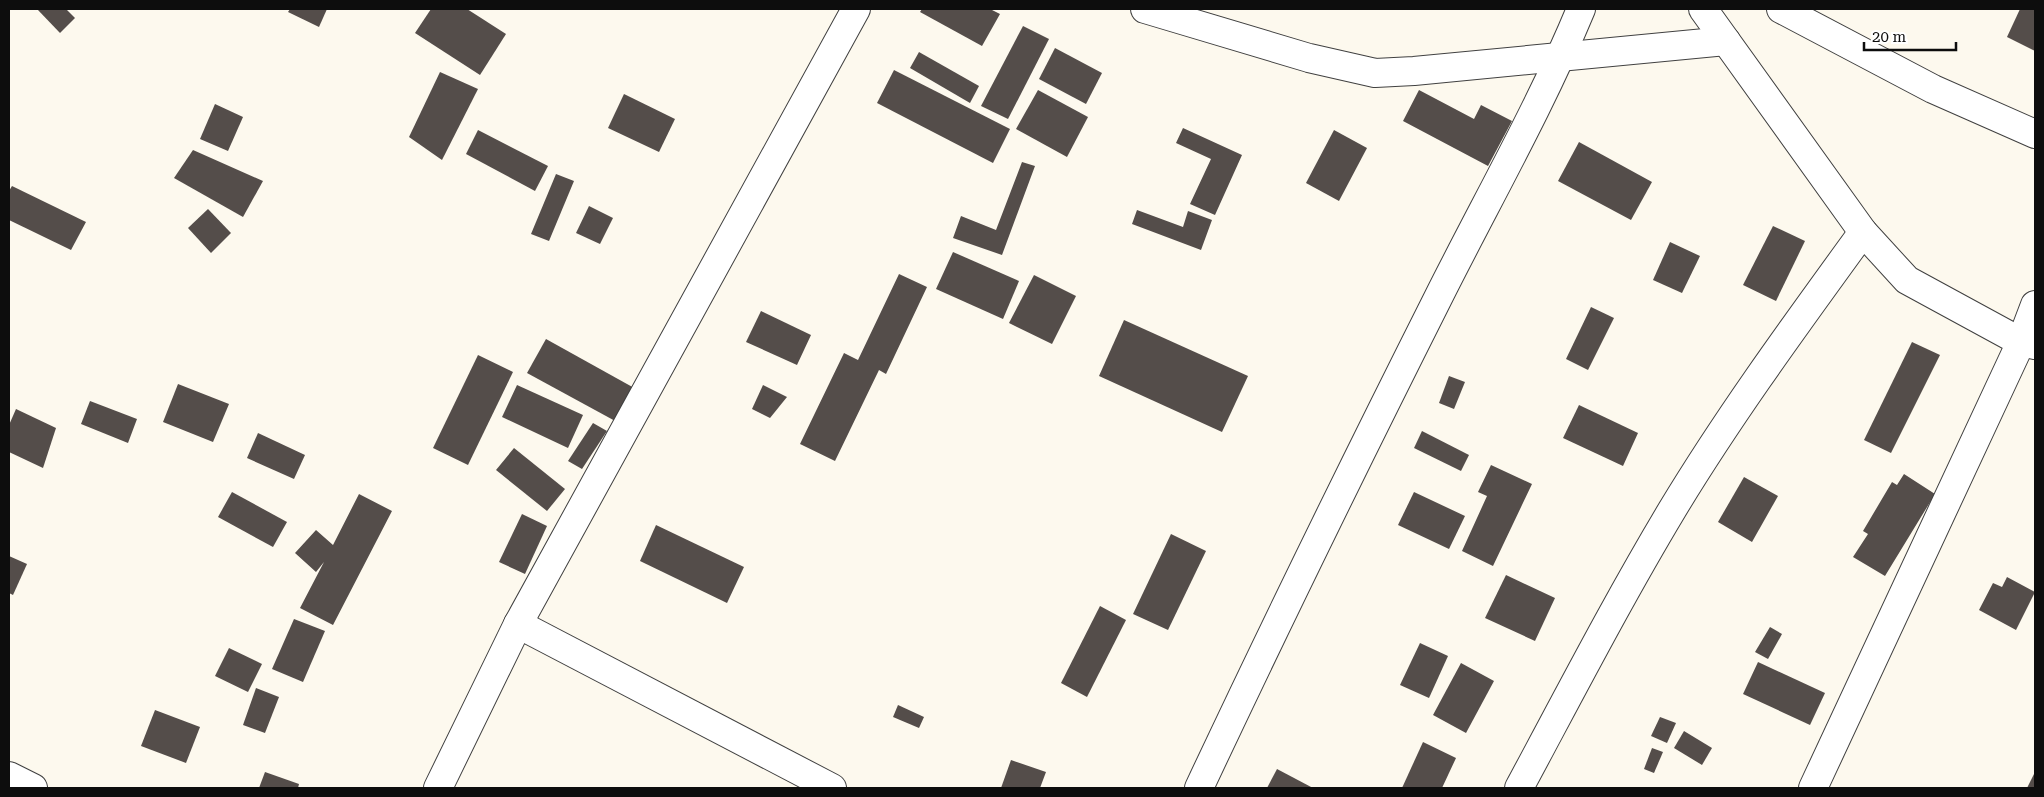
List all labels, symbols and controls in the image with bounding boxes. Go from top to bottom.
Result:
scale bar [1864,20,1956,52]
text: 20 m [1872,28,1907,46]

